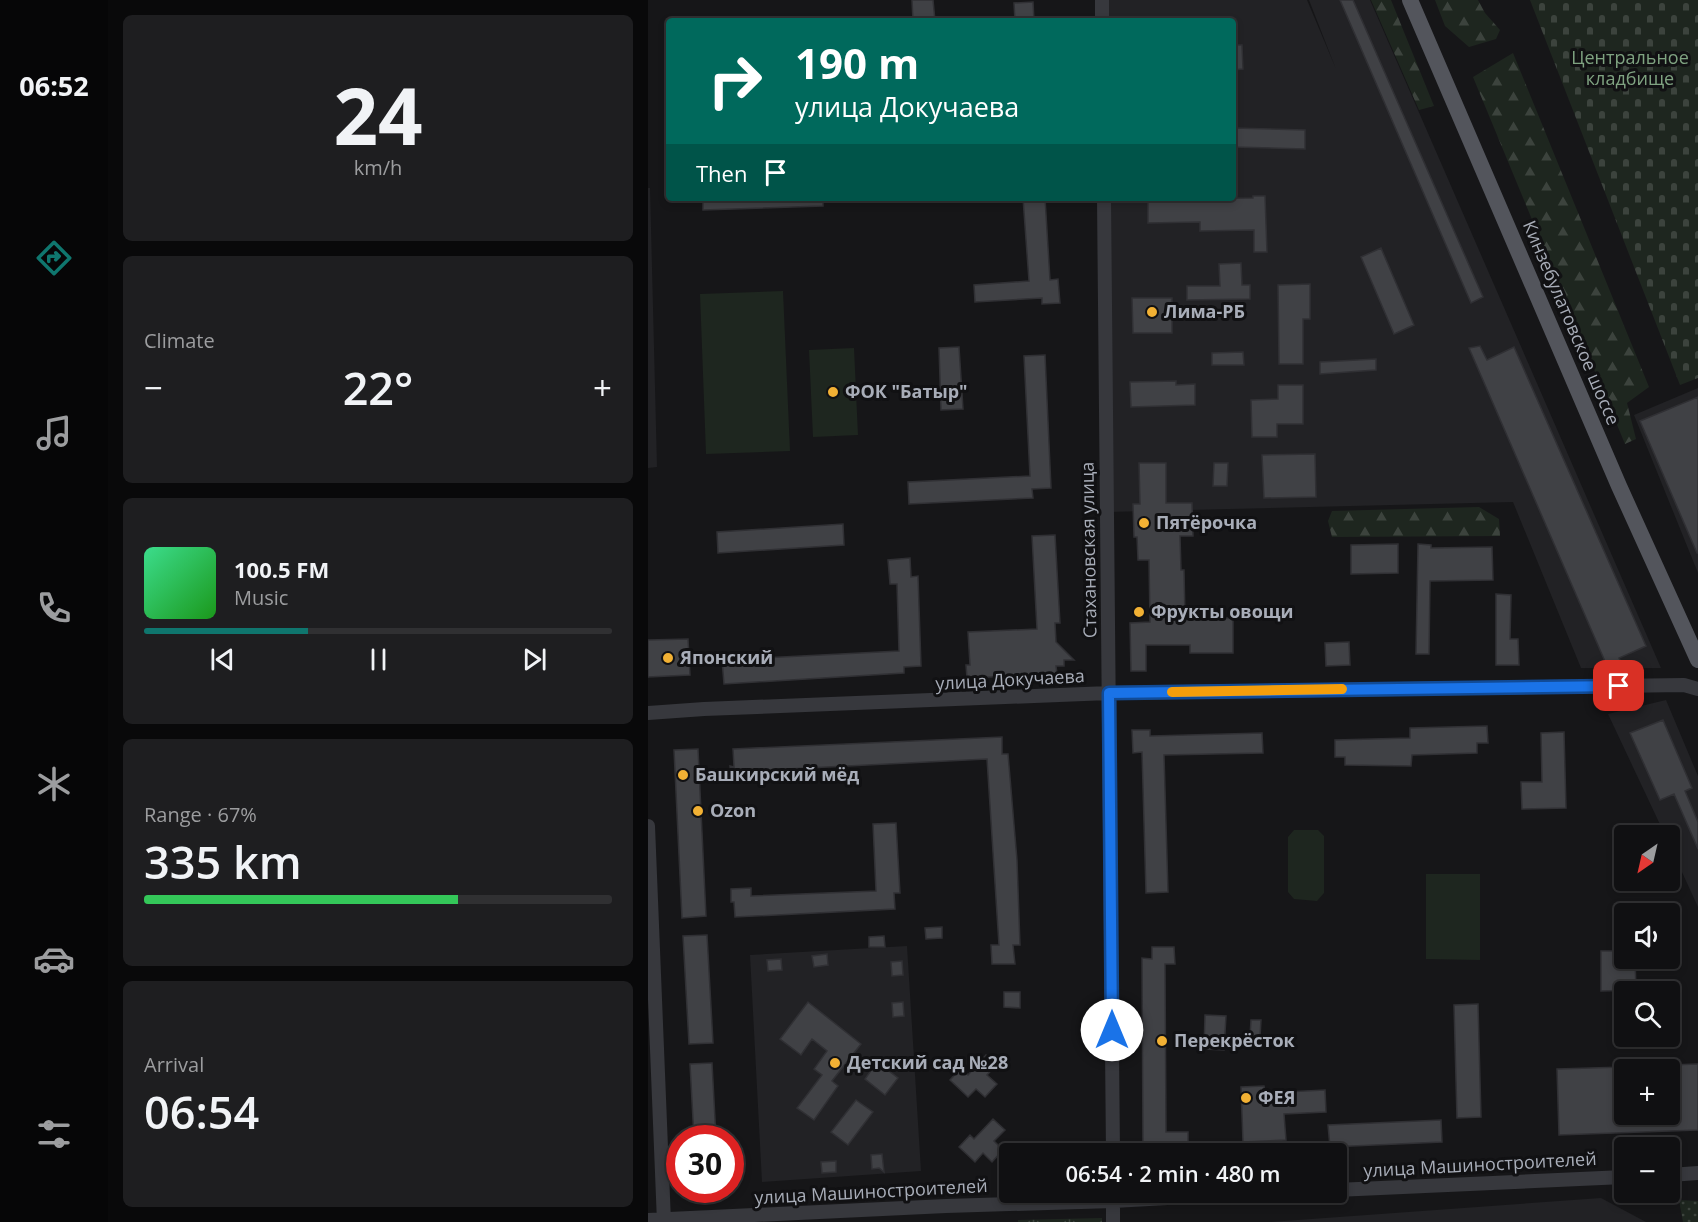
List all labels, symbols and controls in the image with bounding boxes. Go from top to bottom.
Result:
text: 190 m [795,34,919,91]
icon: right [696,42,774,120]
park label: Центральное кладбище [1571,45,1689,90]
text: 24 [333,62,423,168]
text: 06:52 [19,67,89,104]
text: улица Докучаева [795,88,1019,125]
text: km/h [354,154,402,181]
icon: arrive [759,156,792,189]
text: Then [696,158,747,188]
street label: Кинзебулатовское шоссе [1518,217,1626,429]
icon: directions [33,237,75,279]
place label: Лима-РБ [1164,299,1245,323]
marker: Лима-РБ [1145,305,1159,319]
text: Climate [144,327,215,354]
text: 22° [343,357,413,418]
text: − [144,365,163,410]
text: + [593,365,612,410]
place label: ФОК "Батыр" [845,379,968,403]
marker: ФОК "Батыр" [826,385,840,399]
icon: music [33,412,75,454]
street label: Стахановская улица [1074,462,1102,638]
place label: Пятёрочка [1156,510,1257,534]
marker: Пятёрочка [1137,516,1151,530]
text: 100.5 FM [234,554,329,584]
text: Music [234,584,288,611]
icon: phone [33,587,75,629]
place label: Фрукты овощи [1151,599,1294,623]
marker: Фрукты овощи [1132,605,1146,619]
icon: previous [206,643,239,676]
icon: pause [362,643,395,676]
icon: next [518,643,551,676]
place label: Японский [679,645,773,669]
marker: Японский [661,651,675,665]
pin [1593,660,1644,711]
street label: улица Докучаева [935,663,1085,695]
icon: arrive [1602,669,1635,702]
place label: Башкирский мёд [695,762,859,786]
icon: climate [33,763,75,805]
marker: Башкирский мёд [676,768,690,782]
place label: Ozon [710,798,756,822]
text: Range · 67% [144,801,257,828]
marker: Ozon [691,804,705,818]
north arrow [1614,825,1680,891]
map controls [1614,825,1680,1203]
text: 335 km [144,831,302,892]
button: sound [1614,903,1680,969]
icon: car [33,938,75,980]
button: search [1614,981,1680,1047]
position arrow [1080,998,1144,1062]
place label: Перекрёсток [1174,1028,1296,1052]
marker: Перекрёсток [1155,1034,1169,1048]
place label: Детский сад №28 [847,1050,1008,1074]
text: Arrival [144,1051,204,1078]
marker: Детский сад №28 [828,1056,842,1070]
button: + [1614,1059,1680,1125]
text: 06:54 [144,1081,259,1142]
place label: ФЕЯ [1258,1085,1296,1109]
marker: ФЕЯ [1239,1091,1253,1105]
icon: filters [33,1113,75,1155]
speed limit sign: 30 [666,1125,744,1203]
button: − [1614,1137,1680,1203]
street label: улица Машиностроителей [1363,1146,1597,1182]
text: 06:54 · 2 min · 480 m [1065,1158,1281,1188]
street label: улица Машиностроителей [754,1173,988,1209]

